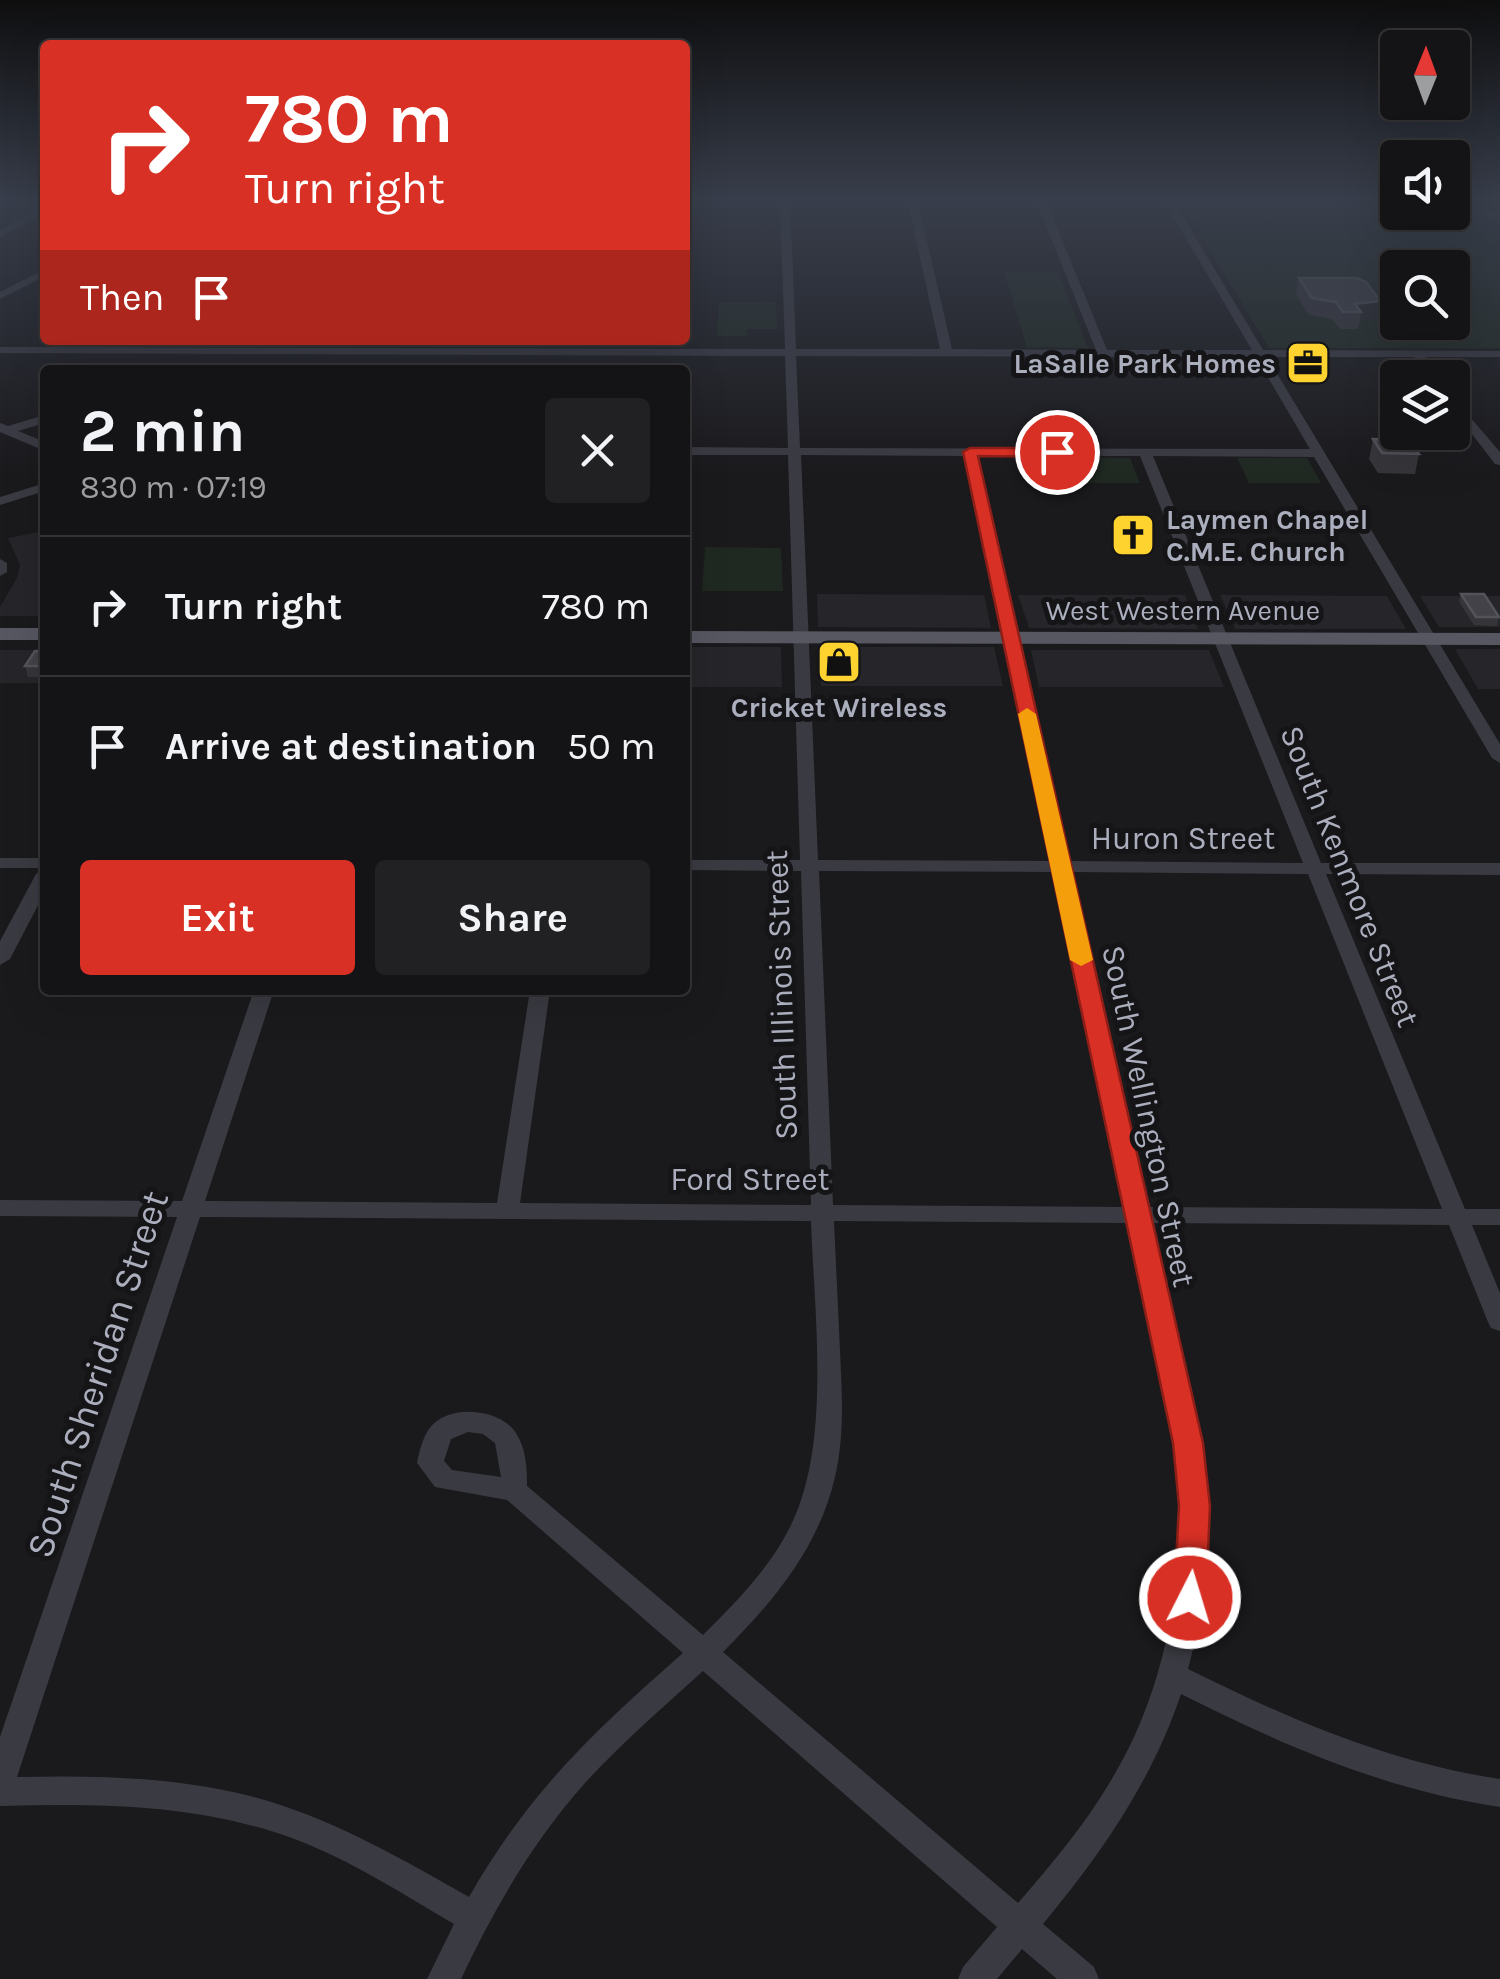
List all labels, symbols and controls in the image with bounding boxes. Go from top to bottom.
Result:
north arrow [1380,30,1470,120]
map controls [1380,30,1470,450]
text: 780 m [245,78,454,160]
icon: right [80,80,210,210]
button: sound [1380,140,1470,230]
text: Turn right [245,162,445,214]
button: search [1380,250,1470,340]
icon: arrive [184,270,239,325]
text: Then [80,275,164,320]
office icon: LaSalle Park Homes [1285,340,1331,386]
place label: LaSalle Park Homes [1014,347,1276,380]
button: layers [1380,360,1470,450]
text: 2 min [80,396,245,466]
button: close [545,398,650,503]
pin [1015,410,1100,495]
icon: arrive [1030,425,1085,480]
text: 830 m · 07:19 [80,469,267,506]
place label: Laymen Chapel C.M.E. Church [1166,503,1368,568]
church icon: Laymen Chapel C.M.E. Church [1110,512,1156,558]
icon: right [80,579,135,634]
text: Turn right [165,584,342,629]
text: 780 m [542,584,650,629]
street label: West Western Avenue [1046,594,1320,627]
shop icon: Cricket Wireless [816,639,862,685]
place label: Cricket Wireless [731,691,947,724]
icon: arrive [80,719,135,774]
street label: South Kenmore Street [1272,720,1427,1032]
text: Arrive at destination [165,724,537,769]
text: 50 m [567,724,655,769]
street label: Huron Street [1091,820,1275,857]
street label: South Illinois Street [758,849,805,1141]
button: Exit [80,860,355,975]
button: Share [375,860,650,975]
street label: South Wellington Street [1094,942,1203,1290]
street label: Ford Street [670,1161,830,1198]
street label: South Sheridan Street [17,1185,178,1563]
position arrow [1138,1546,1242,1650]

